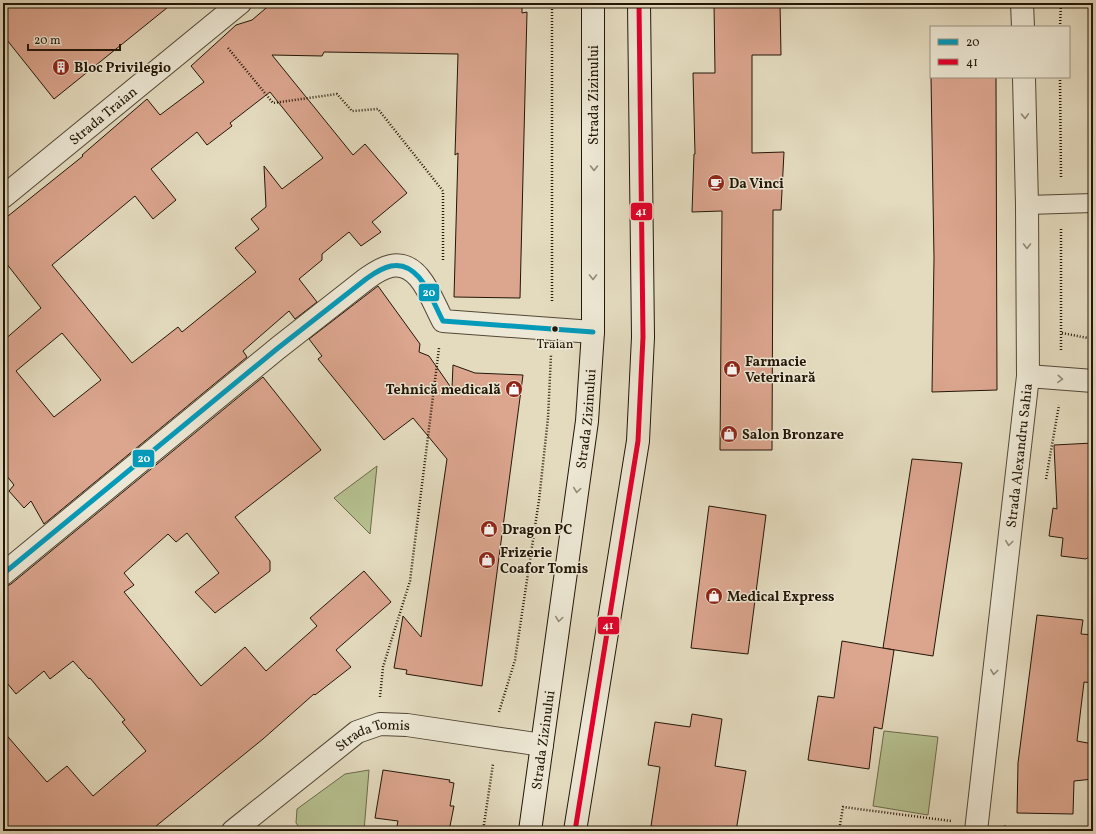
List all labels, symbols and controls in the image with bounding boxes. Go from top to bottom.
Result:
scale bar [28,26,120,52]
legend [930,26,1070,78]
text: 20 m [34,33,61,49]
text: 20 [966,35,980,51]
street label: Strada Zizinului [585,45,604,145]
text: 41 [966,55,978,71]
building icon: Bloc Privilegio [51,57,71,77]
place label: Bloc Privilegio [74,59,171,78]
street label: Strada Traian [66,83,142,150]
one-way arrow [1021,113,1029,119]
one-way arrow [590,165,598,171]
cafe icon: Da Vinci [706,173,726,193]
place label: Da Vinci [729,175,784,194]
line badge: 41 [630,202,653,221]
text: 41 [635,205,647,220]
one-way arrow [1023,243,1031,249]
one-way arrow [589,274,597,280]
line badge: 20 [418,283,440,302]
text: 20 [423,286,435,301]
marker: Traian [550,324,560,334]
place label: Traian [536,336,574,354]
place label: Farmacie Veterinară [745,353,816,388]
shop icon: Farmacie Veterinară [722,359,742,379]
street label: Strada Zizinului [572,368,601,470]
one-way arrow [1057,374,1064,383]
shop icon: Tehnică medicală [504,379,524,399]
place label: Tehnică medicală [386,381,501,400]
street label: Strada Alexandru Sahia [1003,382,1038,529]
shop icon: Salon Bronzare [719,424,739,444]
place label: Salon Bronzare [742,426,844,445]
line badge: 20 [132,449,155,468]
text: 20 [138,452,150,467]
one-way arrow [573,487,582,493]
shop icon: Dragon PC [479,519,499,539]
place label: Dragon PC [502,521,572,540]
one-way arrow [1005,540,1014,546]
place label: Frizerie Coafor Tomis [500,544,588,579]
shop icon: Frizerie Coafor Tomis [477,550,497,570]
shop icon: Medical Express [704,586,724,606]
place label: Medical Express [727,588,835,607]
one-way arrow [555,616,564,622]
line badge: 41 [597,616,620,635]
text: 41 [602,619,614,634]
one-way arrow [990,669,999,675]
street label: Strada Zizinului [528,689,560,791]
street label: Strada Tomis [332,716,410,757]

